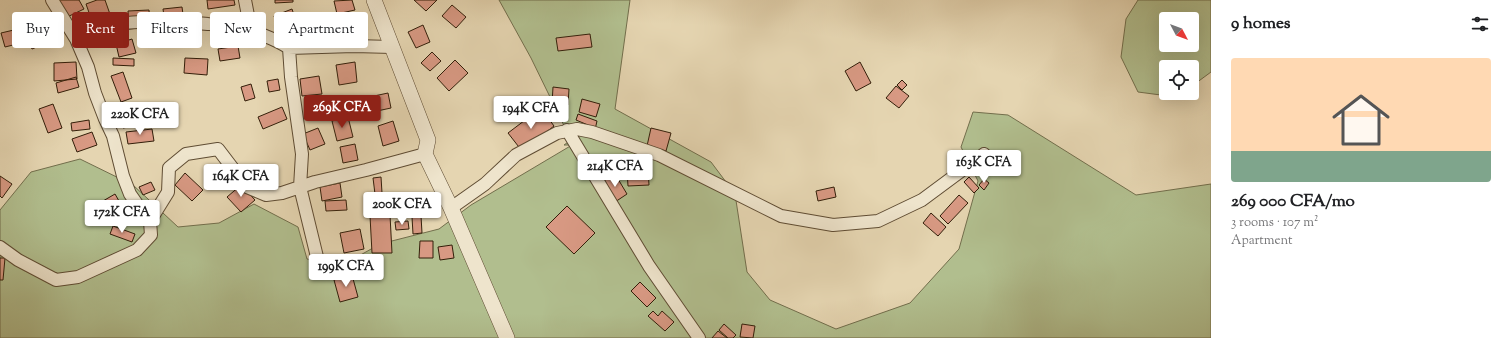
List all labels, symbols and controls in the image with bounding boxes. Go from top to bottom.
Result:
chip: Buy [12,12,64,48]
chip: Rent [72,12,129,48]
chip: Filters [137,12,202,48]
chip: New [210,12,266,48]
chip: Apartment [274,12,368,48]
north arrow [1159,12,1199,52]
map controls [1159,12,1199,100]
text: 9 homes [1231,12,1290,36]
icon: filters [1469,13,1491,35]
button: locate [1159,60,1199,100]
icon: home [1325,84,1397,156]
pin: 269K CFA [301,95,383,129]
pin: 194K CFA [490,96,572,130]
text: 269K CFA [313,99,371,117]
text: 194K CFA [503,100,559,118]
pin: 220K CFA [99,102,181,136]
text: 220K CFA [111,106,169,124]
pin: 163K CFA [943,150,1025,184]
pin: 214K CFA [574,154,656,188]
text: 163K CFA [956,154,1012,172]
text: 214K CFA [587,158,643,176]
pin: 164K CFA [200,164,282,198]
text: 164K CFA [213,168,269,186]
text: 269 000 CFA/mo [1231,190,1355,214]
pin: 200K CFA [361,192,443,226]
text: 200K CFA [372,196,432,214]
pin: 172K CFA [81,200,163,234]
text: 172K CFA [94,204,150,222]
text: 3 rooms · 107 m² [1231,214,1318,232]
text: Apartment [1231,232,1292,250]
pin: 199K CFA [305,254,387,288]
text: 199K CFA [318,258,374,276]

